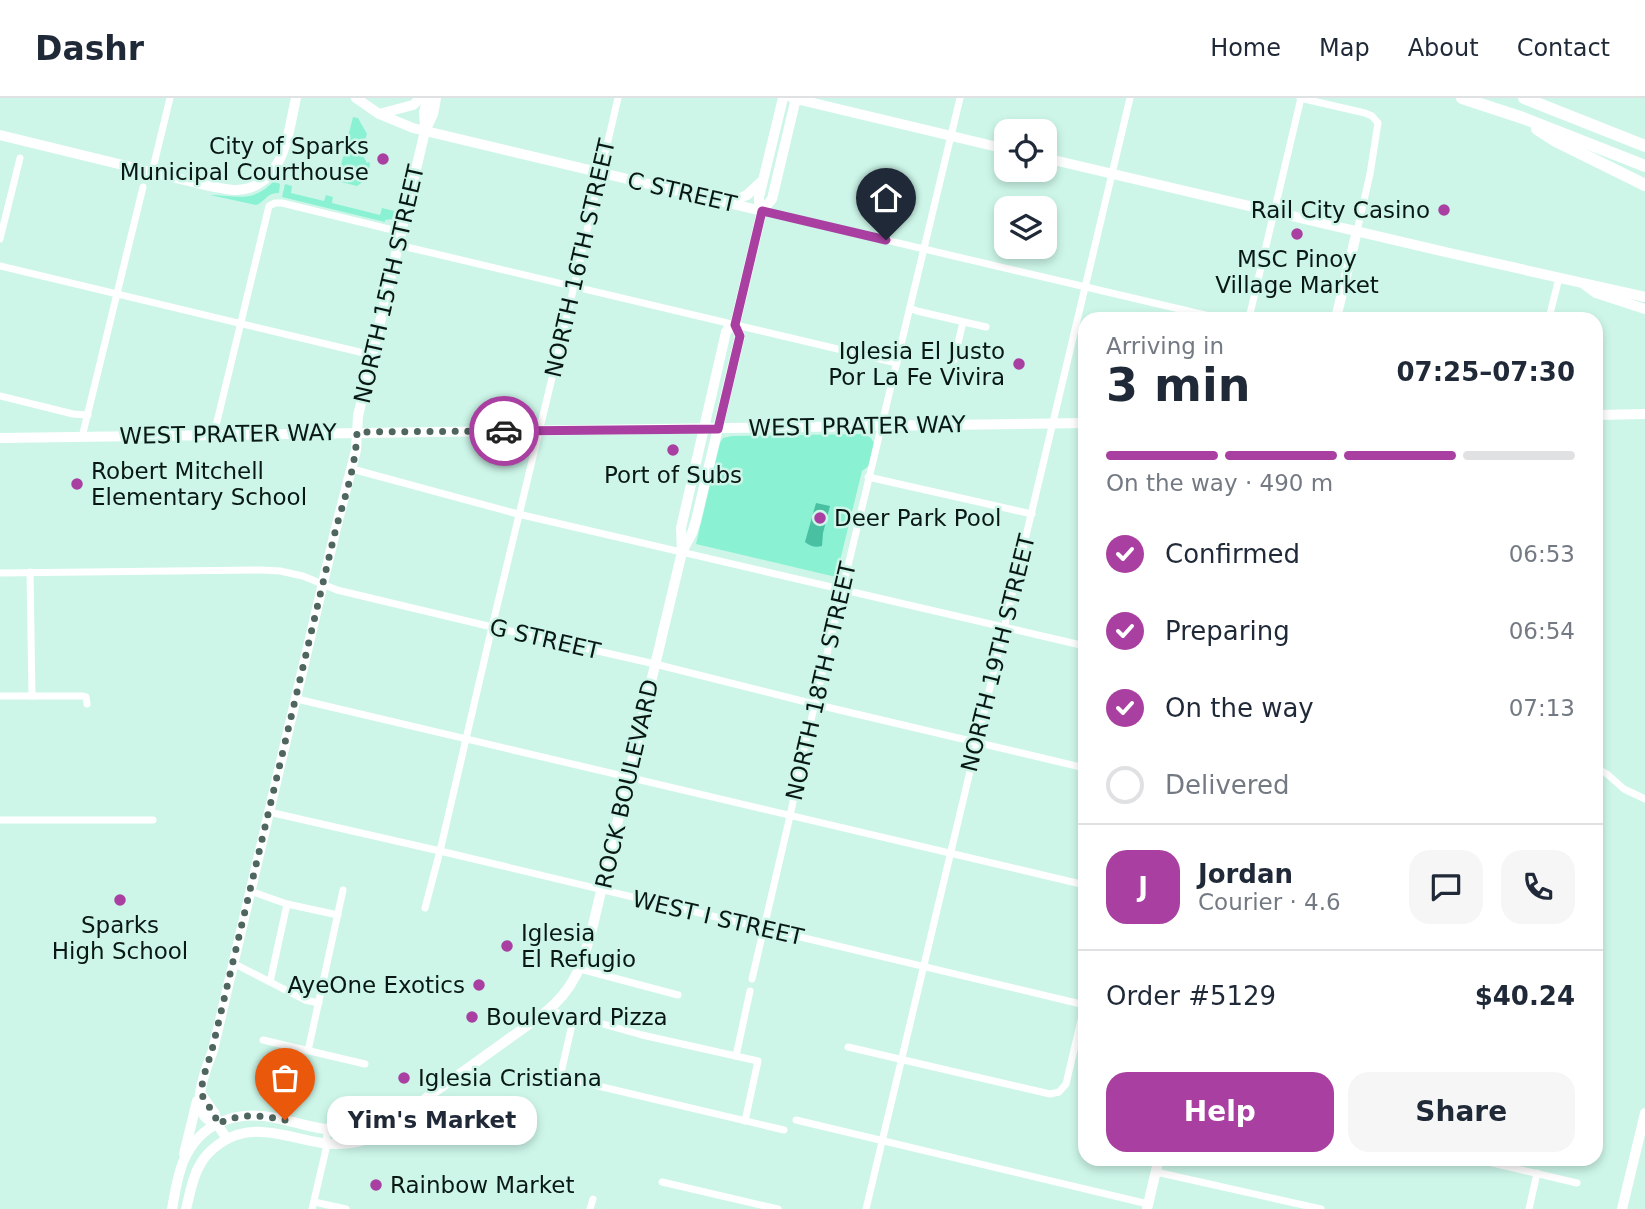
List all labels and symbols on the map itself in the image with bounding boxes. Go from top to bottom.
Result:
place label: City of Sparks Municipal Courthouse [120,133,369,185]
street label: NORTH 16TH STREET [540,135,620,380]
marker: City of Sparks Municipal Courthouse [375,151,391,167]
street label: NORTH 15TH STREET [349,161,429,406]
street label: C STREET [625,167,740,217]
pin [856,168,916,240]
place label: Rail City Casino [1251,197,1430,223]
marker: Rail City Casino [1436,202,1452,218]
marker: MSC Pinoy Village Market [1289,226,1305,242]
place label: MSC Pinoy Village Market [1215,246,1379,298]
place label: Iglesia El Justo Por La Fe Vivira [828,338,1005,390]
marker: Iglesia El Justo Por La Fe Vivira [1011,356,1027,372]
courier [469,396,539,466]
street label: WEST PRATER WAY [748,411,967,441]
street label: WEST PRATER WAY [119,419,338,449]
marker: Port of Subs [665,442,681,458]
place label: Robert Mitchell Elementary School [91,458,307,510]
place label: Port of Subs [604,462,742,488]
marker: Robert Mitchell Elementary School [69,476,85,492]
place label: Deer Park Pool [834,505,1001,531]
marker: Deer Park Pool [812,510,828,526]
street label: NORTH 19TH STREET [956,531,1040,774]
street label: NORTH 18TH STREET [781,558,861,803]
street label: G STREET [487,614,604,665]
street label: ROCK BOULEVARD [590,677,664,891]
street label: WEST I STREET [630,886,807,951]
marker: Sparks High School [112,892,128,908]
place label: Sparks High School [52,912,188,964]
place label: Iglesia El Refugio [521,920,636,972]
marker: Iglesia El Refugio [499,938,515,954]
place label: AyeOne Exotics [287,972,465,998]
marker: AyeOne Exotics [471,977,487,993]
place label: Boulevard Pizza [486,1004,668,1030]
marker: Boulevard Pizza [464,1009,480,1025]
pin [255,1048,315,1120]
place label: Iglesia Cristiana [418,1065,602,1091]
marker: Iglesia Cristiana [396,1070,412,1086]
callout: Yim's Market [327,1096,537,1144]
place label: Rainbow Market [390,1172,574,1198]
marker: Rainbow Market [368,1177,384,1193]

